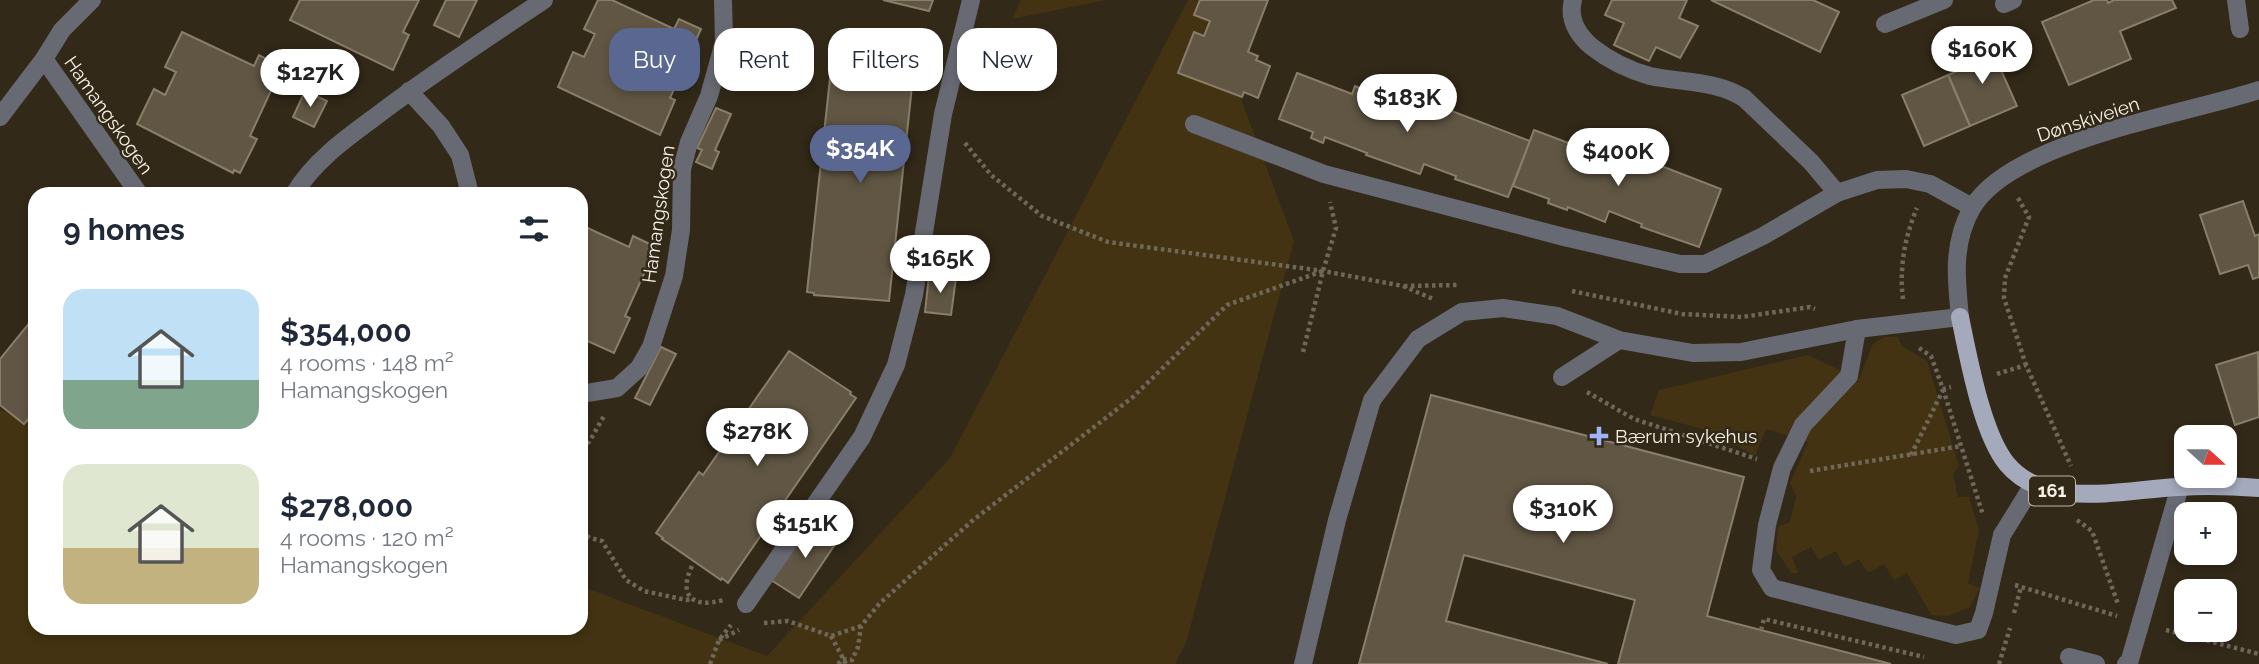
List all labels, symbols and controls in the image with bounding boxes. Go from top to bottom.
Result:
pin: $160K [1933,27,2031,86]
chip: Buy [609,28,700,91]
chip: Rent [714,28,814,91]
chip: Filters [828,28,943,91]
chip: New [957,28,1057,91]
text: $160K [1947,35,2017,62]
pin: $127K [261,50,359,109]
street label: Hamangskogen [60,52,158,178]
text: $127K [276,58,344,85]
pin: $183K [1358,74,1456,134]
text: $183K [1373,83,1441,110]
street label: Dønskiveien [2034,92,2142,146]
pin: $354K [811,125,909,185]
pin: $400K [1569,128,1667,188]
text: $354K [826,134,894,161]
text: $400K [1582,137,1654,164]
street label: Hamangskogen [637,144,679,284]
icon: filters [515,210,553,248]
text: 9 homes [63,212,185,247]
pin: $165K [891,236,989,295]
text: $165K [906,244,974,271]
text: $354,000 [280,314,412,349]
icon: home [119,317,203,401]
text: 4 rooms · 148 m² [280,349,454,376]
text: Hamangskogen [280,376,448,403]
pin: $278K [708,408,806,468]
text: $278K [722,417,792,444]
place label: Bærum sykehus [1615,425,1757,447]
north arrow [2174,425,2236,488]
map controls [2174,425,2237,642]
marker: Bærum sykehus [1589,426,1609,446]
road number: 161 [2029,476,2075,505]
pin: $310K [1514,486,1612,545]
text: $278,000 [280,489,413,524]
icon: home [119,492,203,576]
text: $310K [1529,494,1597,521]
pin: $151K [756,500,854,560]
button: + [2174,502,2237,565]
text: $151K [772,509,838,536]
text: 4 rooms · 120 m² [280,524,454,551]
text: Hamangskogen [280,551,448,578]
button: − [2174,579,2237,642]

